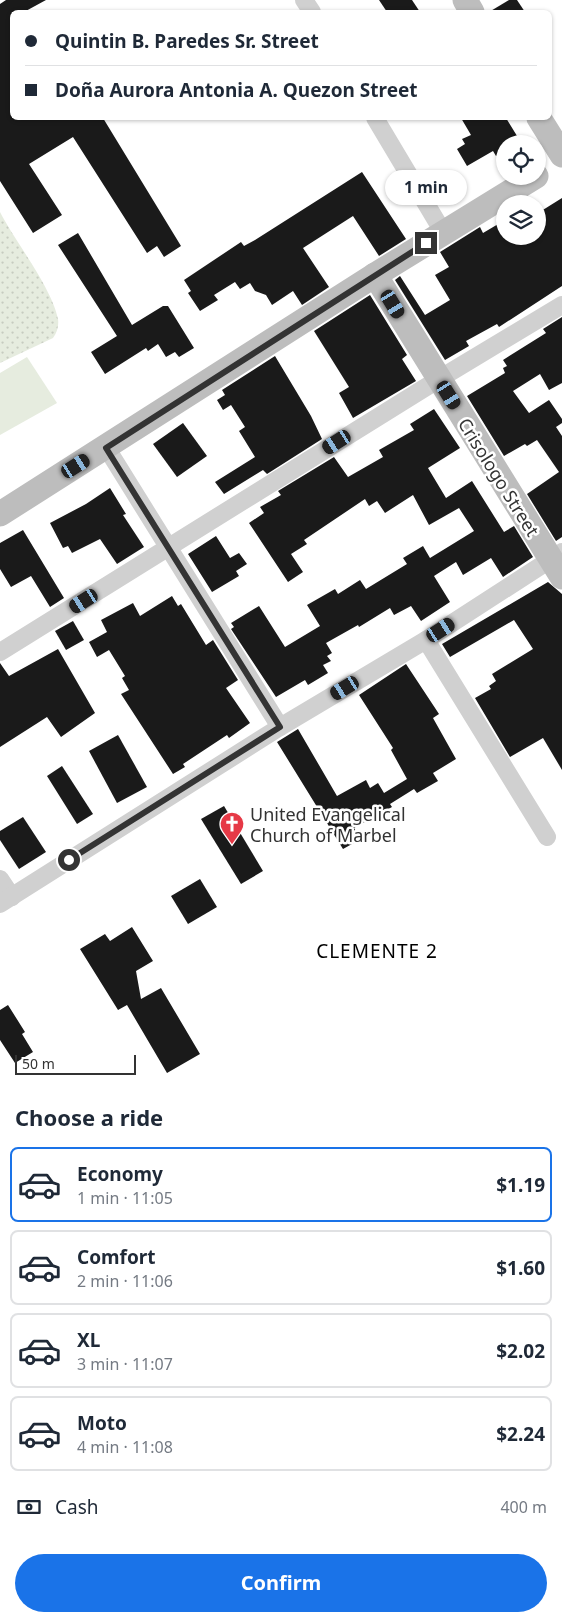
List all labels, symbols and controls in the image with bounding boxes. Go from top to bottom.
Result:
text: Quintin B. Paredes Sr. Street [55,28,319,54]
text: Doña Aurora Antonia A. Quezon Street [55,77,418,103]
map controls [496,135,546,245]
button: locate [496,135,546,185]
callout: 1 min [385,170,467,206]
text: 1 min [404,176,448,198]
button: layers [496,195,546,245]
route end [415,232,437,254]
car [378,287,407,321]
car [434,378,463,412]
street label: Crisologo Street [453,413,545,541]
car [320,428,353,456]
car [59,452,92,480]
car [67,587,100,615]
car [424,616,457,644]
car [328,674,361,702]
place label: United Evangelical Church of Marbel [250,802,406,847]
church icon: United Evangelical Church of Marbel [219,811,245,845]
route start [58,849,80,871]
district label: CLEMENTE 2 [316,938,438,964]
scale bar [15,1052,136,1075]
text: 50 m [22,1054,55,1073]
text: Choose a ride [15,1102,163,1132]
text: Economy [77,1161,163,1187]
icon: car [17,1162,62,1207]
text: $1.19 [496,1172,545,1198]
text: 1 min · 11:05 [77,1187,173,1209]
text: Comfort [77,1244,156,1270]
icon: car [17,1245,62,1290]
text: $1.60 [496,1255,545,1281]
text: 2 min · 11:06 [77,1270,173,1292]
text: XL [77,1327,100,1353]
icon: car [17,1328,62,1373]
text: $2.02 [496,1338,545,1364]
text: 3 min · 11:07 [77,1353,173,1375]
text: Moto [77,1410,127,1436]
icon: car [17,1411,62,1456]
text: $2.24 [496,1421,545,1447]
text: 4 min · 11:08 [77,1436,173,1458]
icon: cash [15,1493,43,1521]
text: Cash [55,1494,99,1520]
text: 400 m [500,1496,547,1518]
button: Confirm [15,1554,547,1612]

